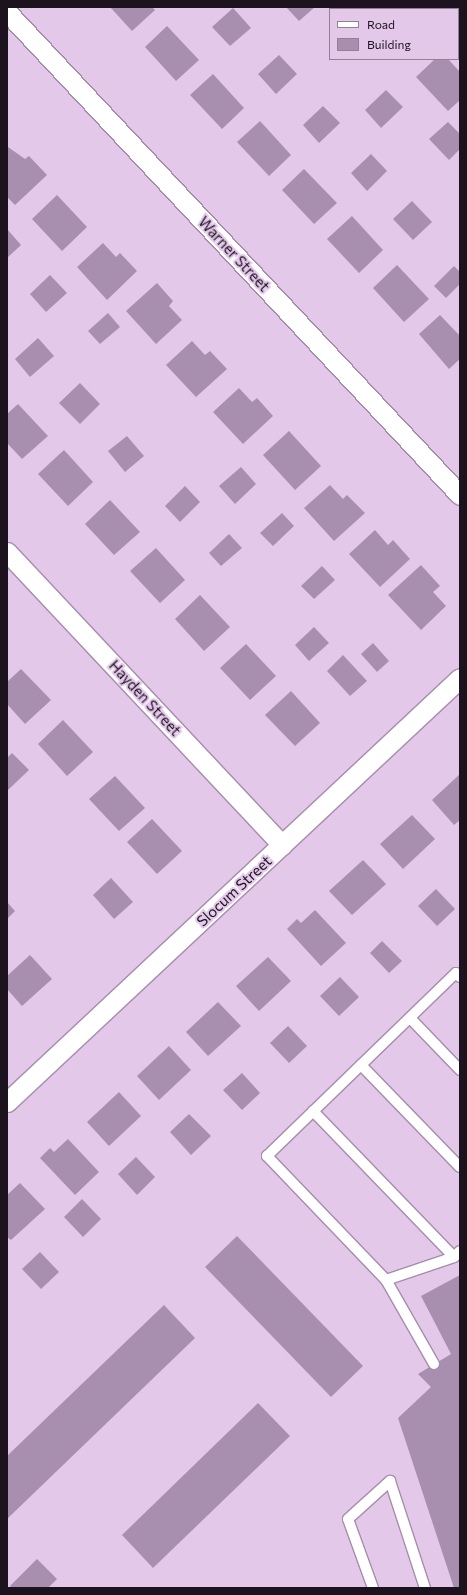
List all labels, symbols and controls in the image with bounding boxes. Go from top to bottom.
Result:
legend [329,8,459,60]
text: Road [367,17,395,31]
text: Building [367,37,411,51]
street label: Warner Street [195,213,273,295]
street label: Hayden Street [105,656,185,740]
street label: Slocum Street [193,852,275,930]

